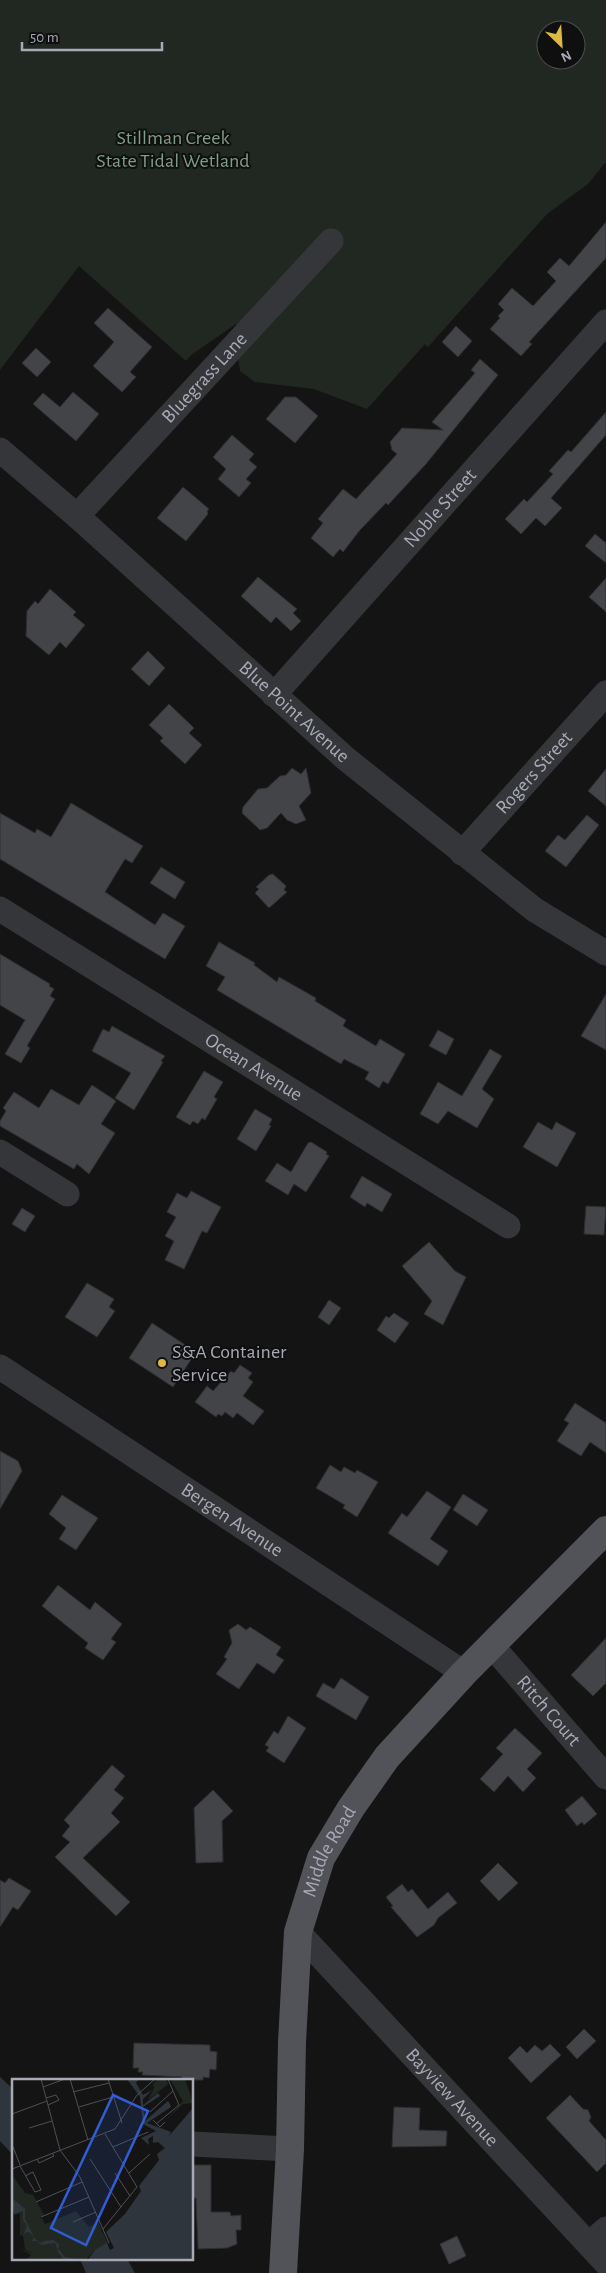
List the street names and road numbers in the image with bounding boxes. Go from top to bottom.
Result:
street label: Bluegrass Lane [158,329,251,427]
street label: Noble Street [400,465,481,552]
street label: Blue Point Avenue [235,657,353,767]
street label: Rogers Street [492,727,577,818]
street label: Ocean Avenue [201,1030,306,1105]
street label: Bergen Avenue [178,1479,287,1561]
street label: Ritch Court [513,1672,585,1750]
street label: Middle Road [300,1803,360,1899]
street label: Bayview Avenue [402,2045,502,2150]

